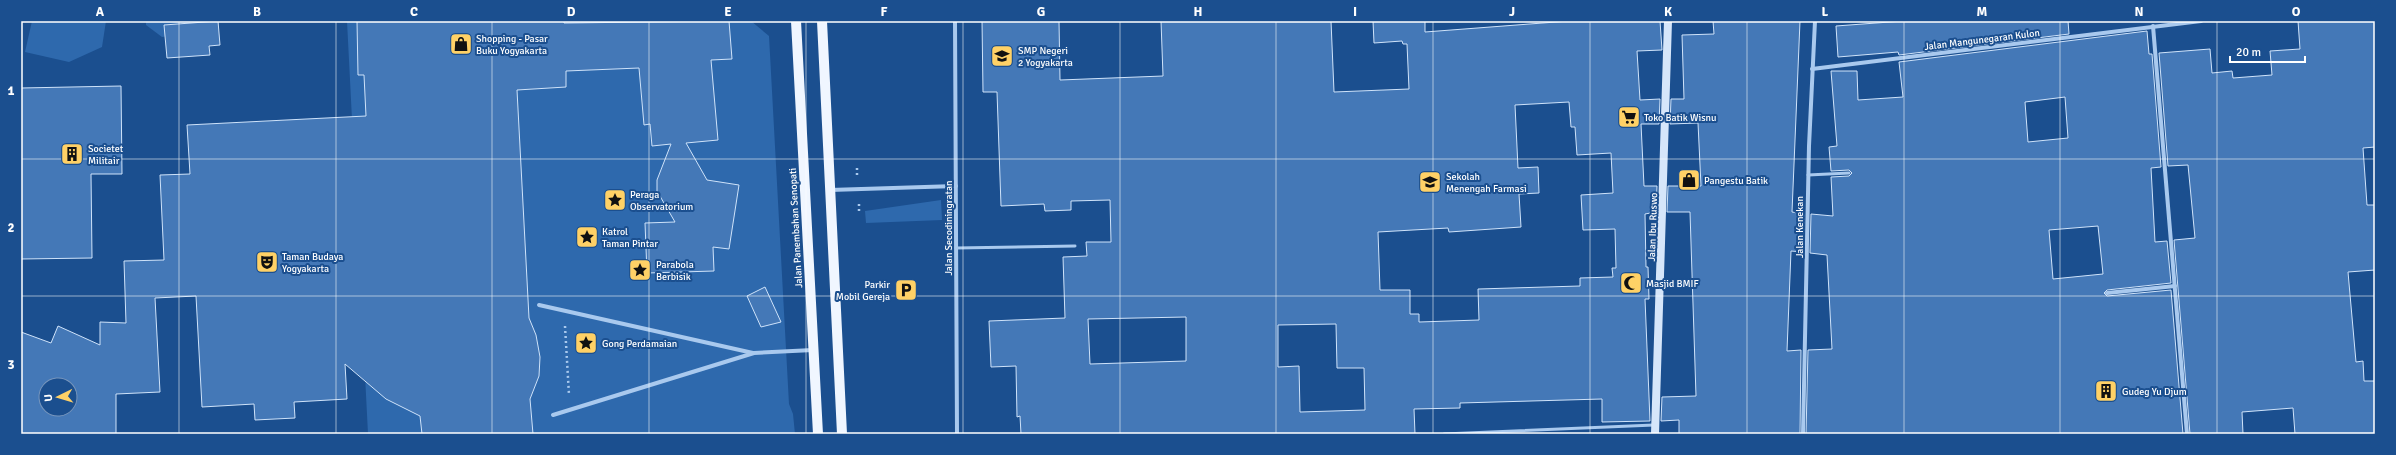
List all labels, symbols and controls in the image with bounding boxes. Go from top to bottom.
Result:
text: A [96,4,105,20]
text: B [253,4,261,20]
text: C [410,4,418,20]
text: D [567,4,576,20]
text: E [724,4,732,20]
text: F [881,4,888,20]
text: G [1037,4,1045,20]
text: H [1194,4,1202,20]
text: I [1353,4,1357,20]
text: J [1509,4,1515,20]
text: K [1664,4,1672,20]
text: L [1822,4,1829,20]
text: M [1977,4,1988,20]
text: N [2134,4,2144,20]
text: O [2292,4,2301,20]
street label: Jalan Mangunegaran Kulon [1924,27,2041,53]
shop icon: Shopping - Pasar Buku Yogyakarta [448,31,474,57]
place label: Shopping - Pasar Buku Yogyakarta [476,33,548,57]
scale bar [2230,38,2305,64]
school or university icon: SMP Negeri 2 Yogyakarta [989,43,1015,69]
place label: SMP Negeri 2 Yogyakarta [1018,45,1073,69]
text: 20 m [2236,45,2261,60]
text: 1 [7,83,15,99]
supermarket icon: Toko Batik Wisnu [1616,104,1642,130]
place label: Toko Batik Wisnu [1644,112,1717,124]
building icon: Societet Militair [59,141,85,167]
place label: Societet Militair [88,143,124,167]
shop icon: Pangestu Batik [1676,167,1702,193]
street label: Jalan Panembahan Senopati [787,168,805,288]
school or university icon: Sekolah Menengah Farmasi [1417,169,1443,195]
place label: Sekolah Menengah Farmasi [1446,171,1527,195]
place label: Pangestu Batik [1704,175,1768,187]
street label: Jalan Secodiningratan [943,181,955,275]
place icon: Peraga Observatorium [602,187,628,213]
place label: Peraga Observatorium [630,189,693,213]
street label: Jalan Ibu Ruswo [1646,192,1660,262]
street label: Jalan Kenekan [1794,196,1806,258]
text: 2 [7,220,15,236]
place icon: Katrol Taman Pintar [574,224,600,250]
place label: Katrol Taman Pintar [602,226,658,250]
theatre icon: Taman Budaya Yogyakarta [254,249,280,275]
place label: Taman Budaya Yogyakarta [282,251,343,275]
place icon: Parabola Berbisik [627,257,653,283]
place label: Parabola Berbisik [656,259,694,283]
mosque icon: Masjid BMIF [1618,270,1644,296]
parking icon: Parkir Mobil Gereja [893,277,919,303]
place label: Masjid BMIF [1646,278,1699,290]
place label: Parkir Mobil Gereja [836,279,890,303]
place icon: Gong Perdamaian [573,330,599,356]
place label: Gong Perdamaian [602,338,677,350]
text: 3 [7,357,15,373]
north arrow [38,377,78,417]
building icon: Gudeg Yu Djum [2093,378,2119,404]
place label: Gudeg Yu Djum [2122,386,2187,398]
text: U [42,394,55,402]

